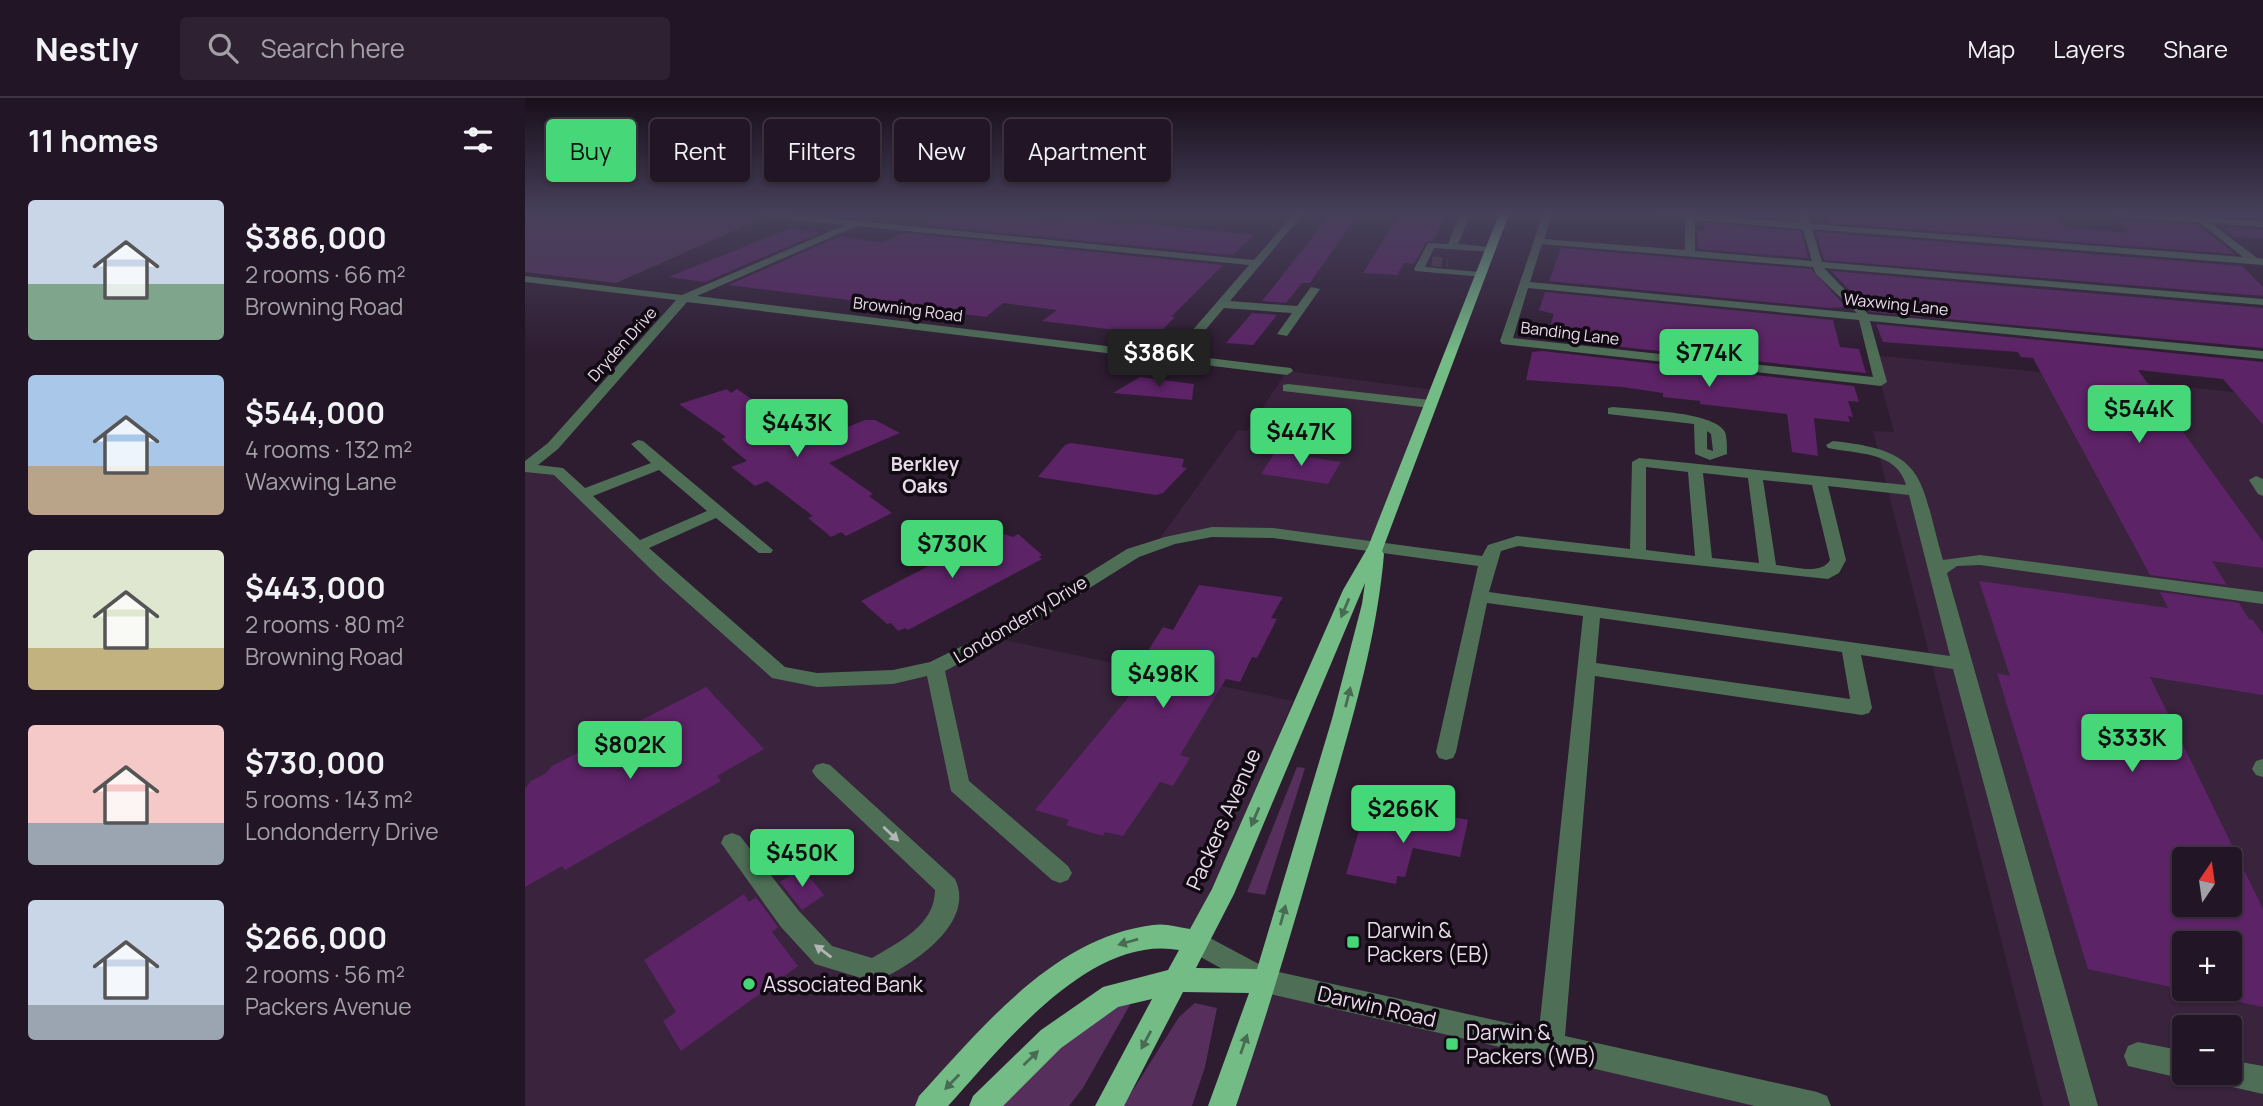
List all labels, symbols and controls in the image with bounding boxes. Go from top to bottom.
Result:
search box [180,17,670,80]
text: Nestly [35,26,138,71]
icon: search [204,29,242,67]
text: Search here [260,30,405,66]
text: Map [1968,32,2015,65]
text: Layers [2053,32,2125,65]
text: Share [2163,32,2228,65]
chip: Buy [546,119,636,182]
chip: Rent [650,119,750,182]
chip: Filters [764,119,880,182]
chip: New [894,119,990,182]
chip: Apartment [1004,119,1171,182]
text: 11 homes [28,120,159,161]
icon: filters [459,121,497,159]
text: $386,000 [245,217,387,258]
icon: home [84,228,168,312]
text: 2 rooms · 66 m² [245,258,406,290]
street label: Waxwing Lane [1842,288,1950,320]
text: Browning Road [245,290,403,322]
street label: Browning Road [852,291,964,327]
street label: Dryden Drive [583,302,661,386]
street label: Banding Lane [1519,316,1621,350]
pin: $386K [1110,330,1208,389]
pin: $774K [1660,330,1758,389]
text: $386K [1123,336,1195,368]
text: $774K [1675,336,1743,368]
pin: $544K [2090,386,2188,445]
text: $544,000 [245,392,385,433]
text: $544K [2104,392,2174,424]
pin: $443K [748,400,846,459]
icon: home [84,403,168,487]
text: $443K [762,406,832,438]
pin: $447K [1252,408,1350,468]
text: $447K [1266,415,1336,447]
text: 4 rooms · 132 m² [245,433,413,465]
district label: Berkley Oaks [891,451,960,499]
text: Waxwing Lane [245,465,397,497]
pin: $730K [903,520,1001,580]
text: $730K [917,527,987,559]
text: $443,000 [245,567,386,608]
street label: Londonderry Drive [949,570,1091,668]
icon: home [84,578,168,662]
one-way arrow [1339,598,1350,619]
text: 2 rooms · 80 m² [245,608,405,640]
text: Browning Road [245,640,403,672]
pin: $498K [1114,650,1212,710]
text: $498K [1127,657,1199,689]
one-way arrow [1343,686,1354,708]
pin: $333K [2083,714,2181,774]
text: $333K [2097,721,2167,753]
pin: $802K [581,722,679,781]
text: $802K [594,728,666,760]
text: $730,000 [245,742,385,783]
street label: Packers Avenue [1179,744,1267,894]
icon: home [84,753,168,837]
text: 5 rooms · 143 m² [245,783,413,815]
pin: $266K [1354,786,1452,845]
text: $266K [1367,792,1439,824]
one-way arrow [1249,807,1261,827]
text: Londonderry Drive [245,815,439,847]
one-way arrow [882,826,900,842]
pin: $450K [753,830,851,889]
text: $450K [766,836,838,868]
north arrow [2172,847,2242,917]
map controls [2172,847,2242,1085]
one-way arrow [1278,904,1289,926]
place label: Darwin & Packers (EB) [1367,916,1490,968]
text: $266,000 [245,917,387,958]
icon: home [84,928,168,1012]
button: + [2172,931,2242,1001]
marker: Darwin & Packers (EB) [1345,934,1361,950]
one-way arrow [1118,938,1139,948]
one-way arrow [813,944,832,958]
text: 2 rooms · 56 m² [245,958,405,990]
place label: Associated Bank [763,970,924,998]
marker: Associated Bank [741,976,757,992]
street label: Darwin Road [1315,979,1439,1033]
text: Packers Avenue [245,990,412,1022]
button: − [2172,1015,2242,1085]
place label: Darwin & Packers (WB) [1466,1018,1597,1070]
one-way arrow [1141,1030,1152,1050]
one-way arrow [1239,1033,1250,1054]
marker: Darwin & Packers (WB) [1444,1036,1460,1052]
one-way arrow [1023,1050,1039,1067]
one-way arrow [944,1073,961,1090]

